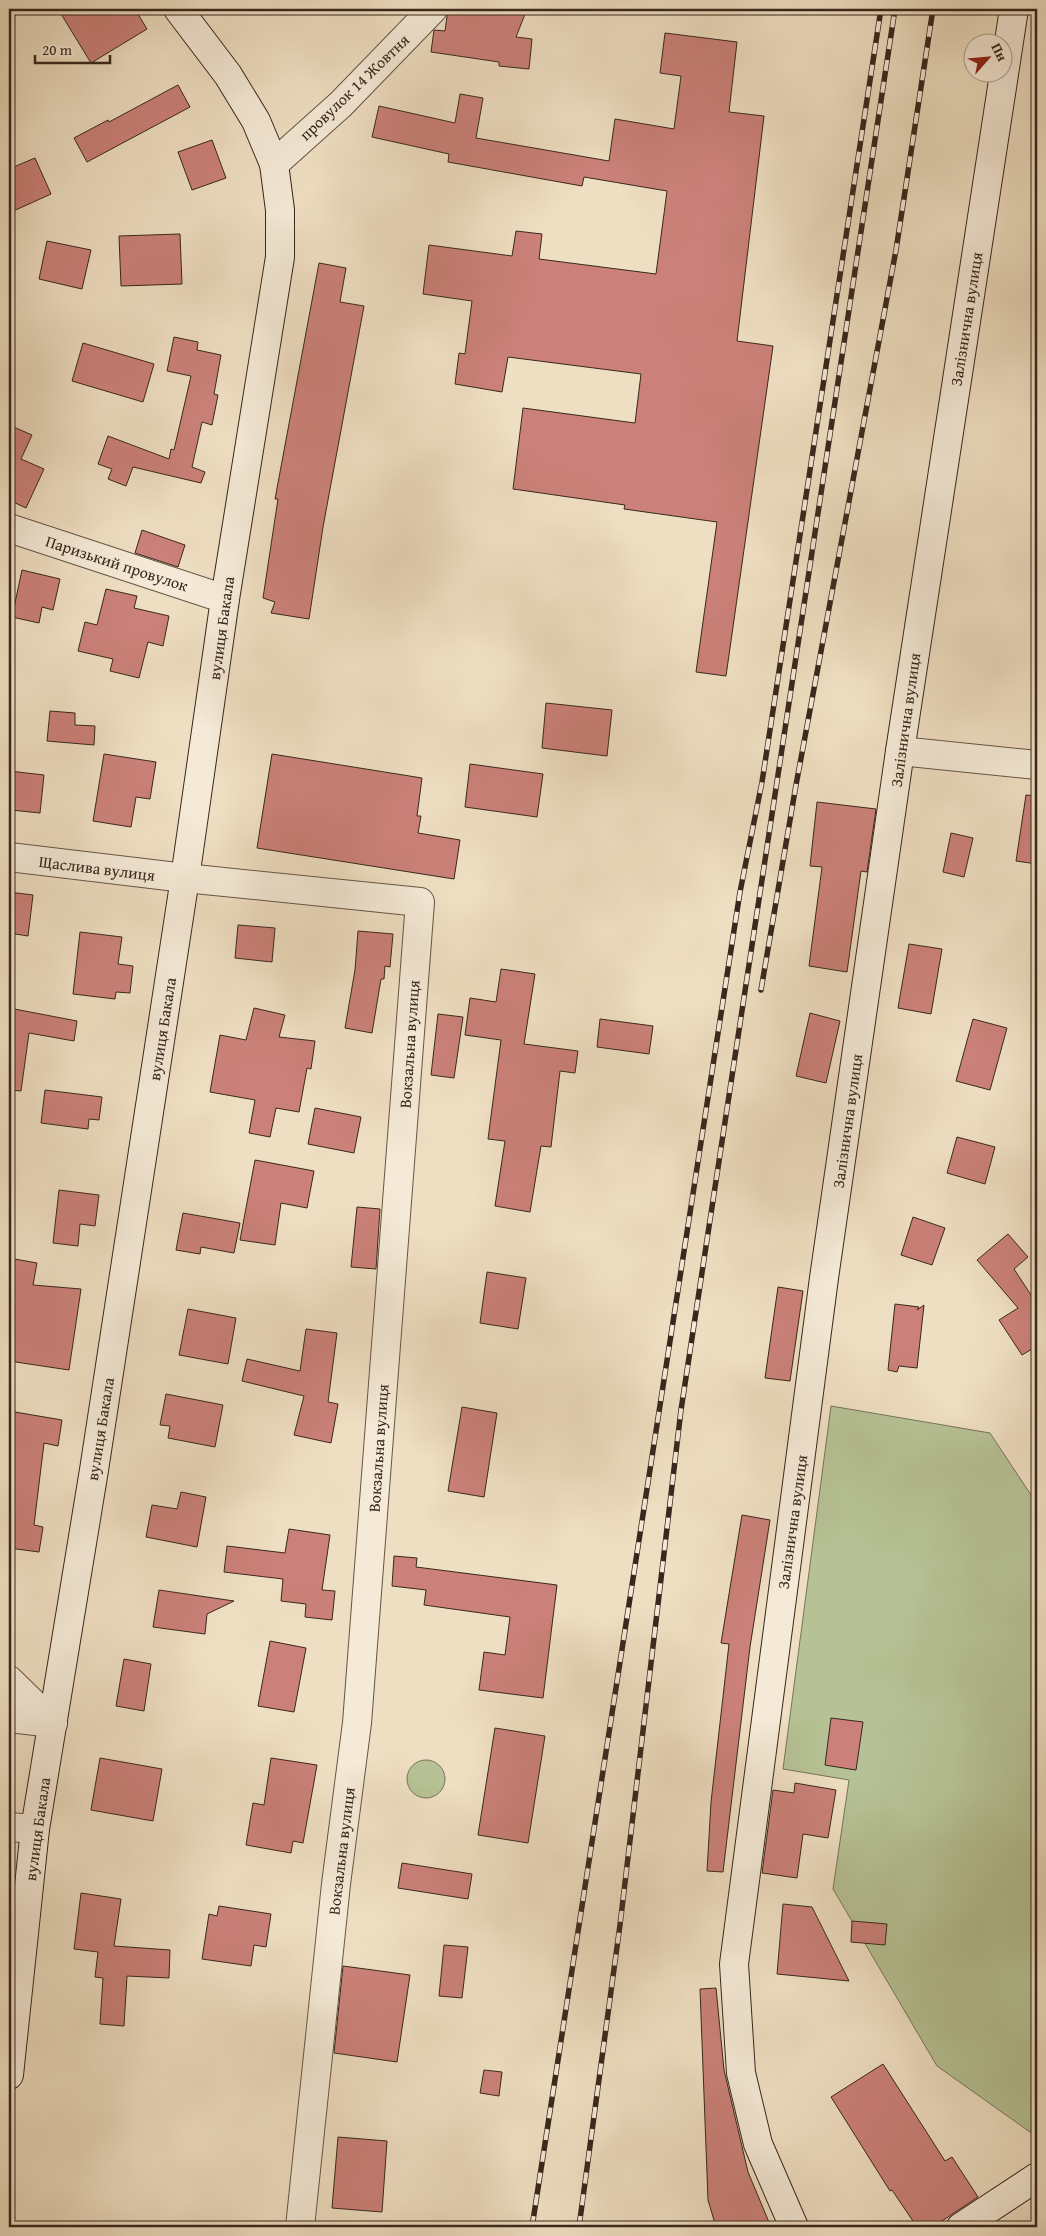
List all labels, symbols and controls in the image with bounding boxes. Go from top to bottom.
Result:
street label: провулок 14 Жовтня [294,28,414,146]
scale bar [35,32,110,64]
north arrow [964,32,1014,82]
text: 20 m [42,39,73,60]
text: Пн [987,40,1013,65]
street label: Залізнична вулиця [944,250,988,388]
street label: Паризький провулок [43,529,192,598]
street label: вулиця Бакала [202,574,240,681]
street label: Залізнична вулиця [884,651,926,789]
street label: Щаслива вулиця [37,849,157,887]
street label: вулиця Бакала [142,975,182,1082]
street label: Вокзальна вулиця [393,979,425,1109]
street label: Залізнична вулиця [826,1052,868,1190]
street label: вулиця Бакала [80,1375,120,1482]
street label: Вокзальна вулиця [362,1383,394,1513]
street label: Залізнична вулиця [771,1453,813,1591]
street label: вулиця Бакала [18,1775,56,1882]
street label: Вокзальна вулиця [321,1786,361,1916]

